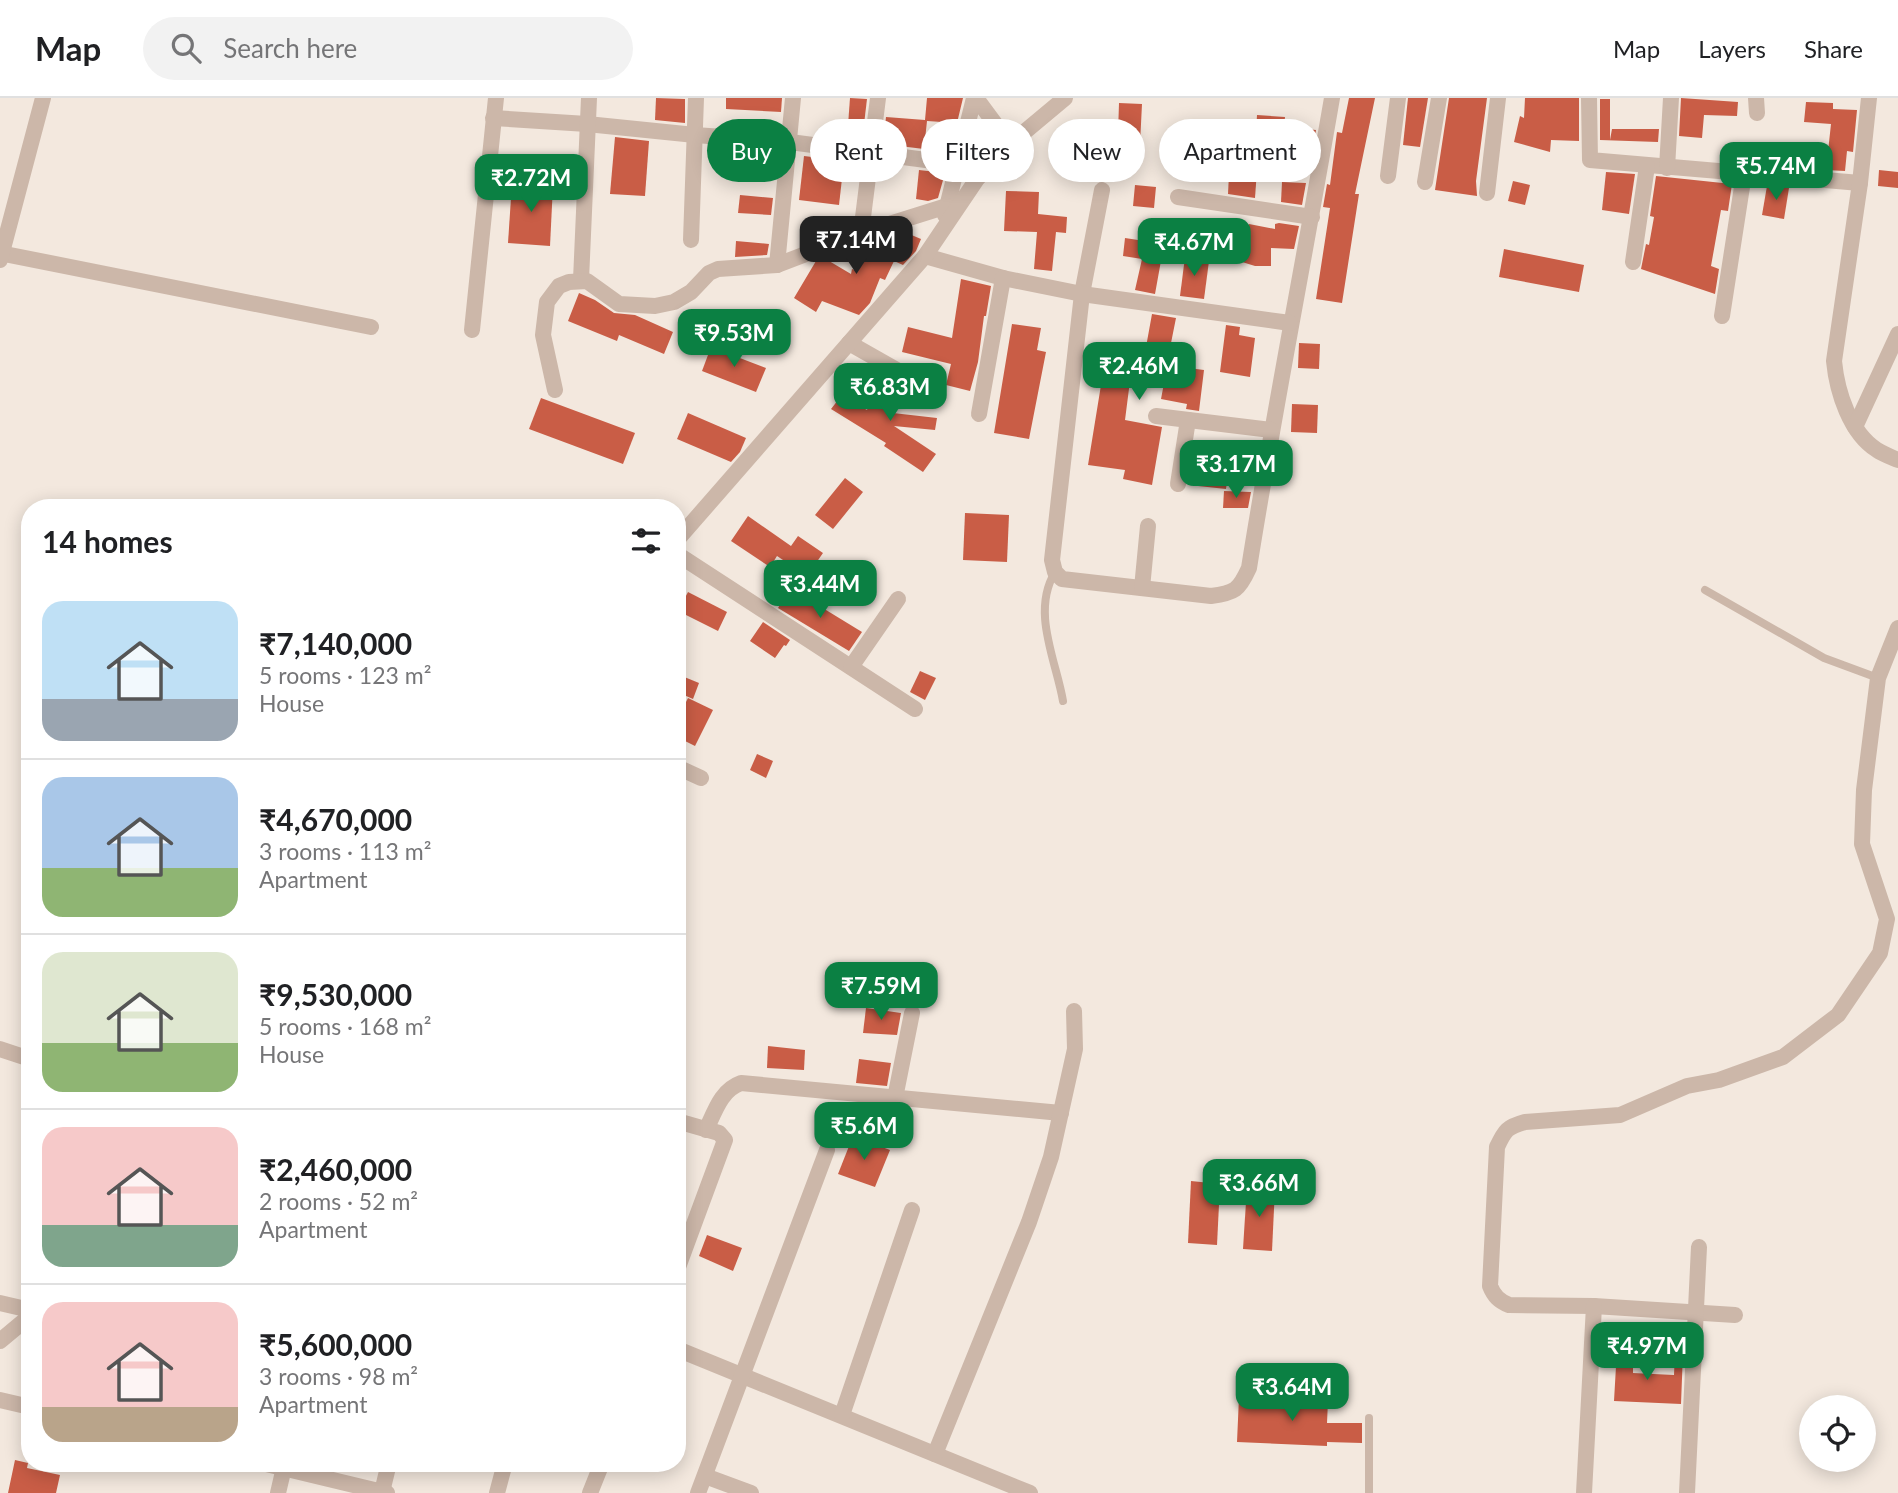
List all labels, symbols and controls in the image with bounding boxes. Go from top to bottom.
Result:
search box [143,17,633,80]
text: Map [35,28,101,68]
icon: search [167,29,205,67]
text: Search here [223,32,357,64]
text: Map [1613,34,1660,63]
text: Layers [1698,34,1766,63]
text: Share [1804,34,1863,63]
chip: Buy [707,119,796,182]
chip: Rent [810,119,907,182]
chip: Filters [921,119,1034,182]
chip: New [1048,119,1145,182]
chip: Apartment [1159,119,1321,182]
pin: ₹5.74M [1719,142,1833,202]
text: ₹5.74M [1736,151,1816,179]
pin: ₹2.72M [474,155,588,214]
text: ₹2.72M [491,163,571,191]
pin: ₹7.14M [799,216,913,276]
pin: ₹4.67M [1137,218,1251,278]
text: ₹7.14M [816,225,896,253]
text: ₹4.67M [1154,227,1234,255]
pin: ₹9.53M [677,310,791,369]
text: ₹9.53M [694,318,774,346]
pin: ₹2.46M [1082,342,1196,402]
text: ₹2.46M [1099,351,1179,379]
pin: ₹6.83M [833,364,947,423]
text: ₹6.83M [850,372,930,400]
pin: ₹3.17M [1179,440,1293,500]
text: ₹3.17M [1196,449,1276,477]
icon: filters [627,522,665,560]
text: 14 homes [42,523,173,559]
pin: ₹3.44M [763,560,877,620]
text: ₹3.44M [780,569,860,597]
text: ₹7,140,000 [259,625,412,661]
icon: home [98,629,182,713]
text: 5 rooms · 123 m² [259,661,431,689]
text: House [259,689,324,717]
text: ₹4,670,000 [259,801,412,837]
icon: home [98,805,182,889]
text: 3 rooms · 113 m² [259,837,431,865]
text: Apartment [259,865,367,893]
pin: ₹7.59M [824,962,938,1022]
text: ₹7.59M [841,971,921,999]
text: ₹9,530,000 [259,976,412,1012]
icon: home [98,980,182,1064]
text: 5 rooms · 168 m² [259,1012,431,1040]
text: House [259,1040,324,1068]
pin: ₹5.6M [815,1102,913,1162]
text: ₹5.6M [830,1111,898,1139]
text: ₹2,460,000 [259,1151,412,1187]
icon: home [98,1155,182,1239]
pin: ₹3.66M [1202,1160,1316,1219]
text: ₹3.66M [1219,1168,1299,1196]
text: 2 rooms · 52 m² [259,1187,418,1215]
text: Apartment [259,1215,367,1243]
pin: ₹4.97M [1590,1322,1704,1382]
text: ₹5,600,000 [259,1326,412,1362]
icon: home [98,1330,182,1414]
text: ₹4.97M [1607,1331,1687,1359]
text: 3 rooms · 98 m² [259,1362,418,1390]
pin: ₹3.64M [1235,1364,1349,1423]
text: ₹3.64M [1252,1372,1332,1400]
text: Apartment [259,1390,367,1418]
map controls [1799,1395,1876,1472]
button: locate [1799,1395,1876,1472]

